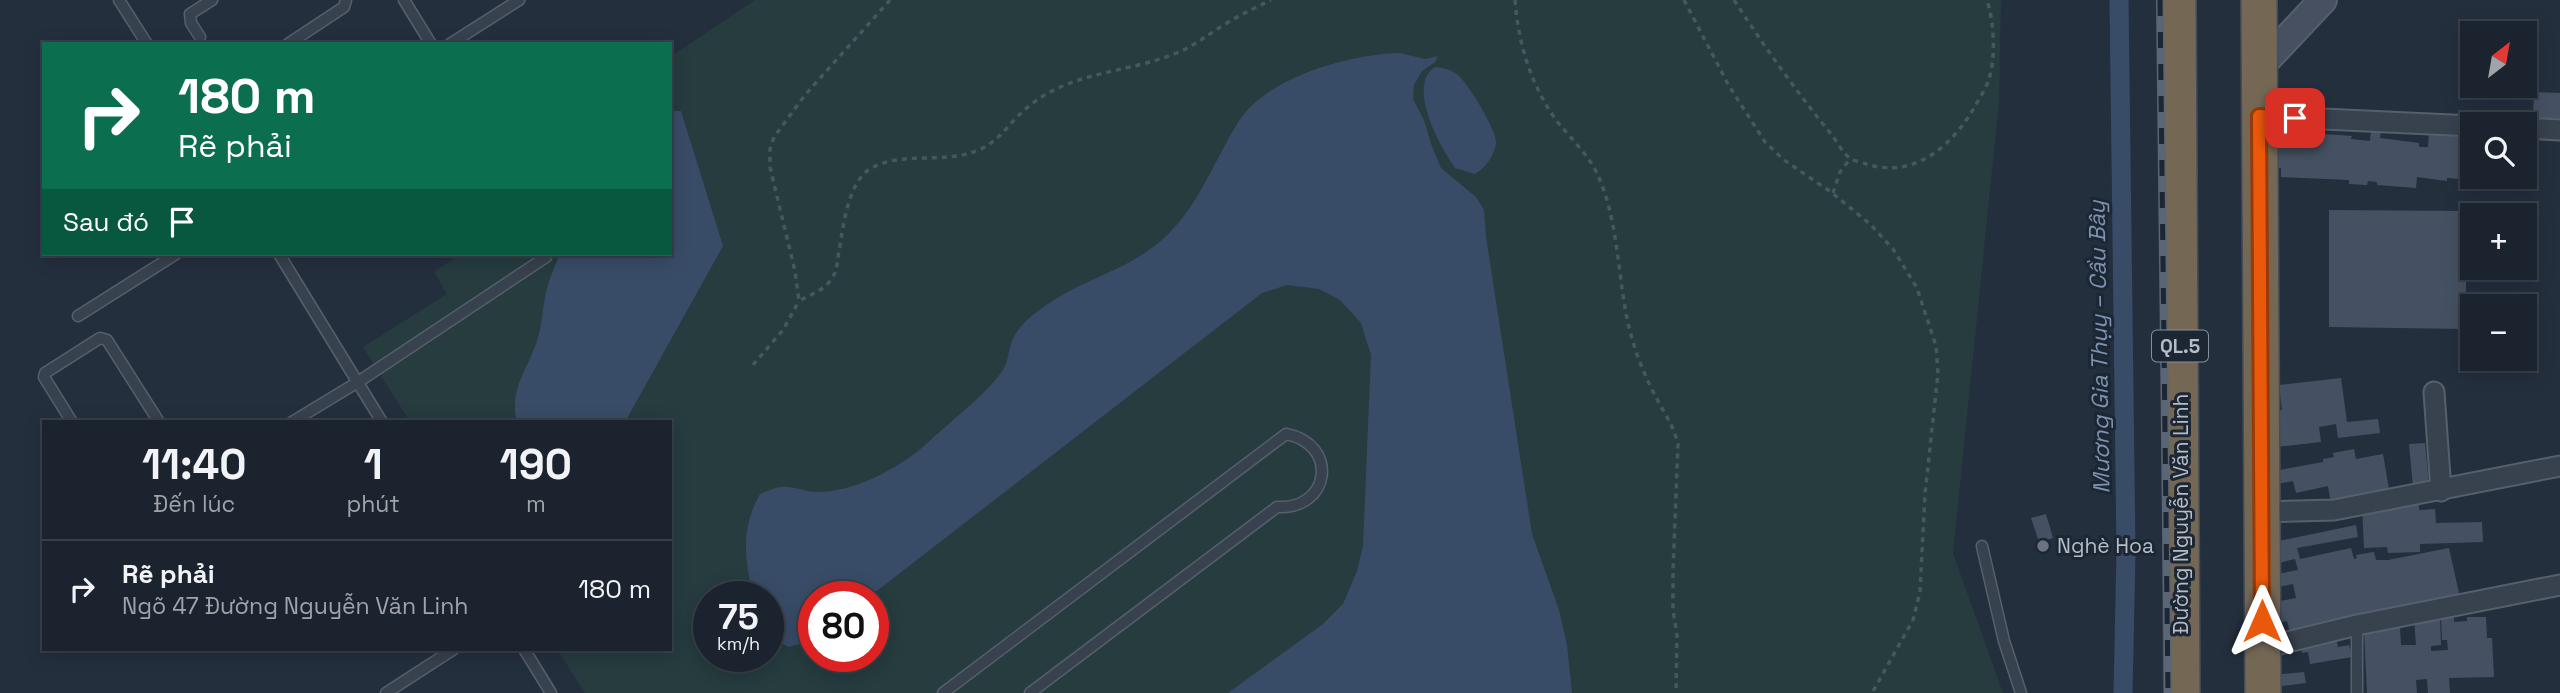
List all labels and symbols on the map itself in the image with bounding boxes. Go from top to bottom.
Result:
north arrow [2460,21,2538,98]
pin [2265,88,2325,148]
water label: Mương Gia Thụy – Cầu Bây [2081,199,2117,494]
road number: QL.5 [2152,330,2208,362]
street label: Đường Nguyễn Văn Linh [2167,394,2194,634]
place label: Nghè Hoa [2057,532,2154,559]
marker: Nghè Hoa [2035,538,2051,554]
speed limit sign: 80 [798,581,889,672]
position arrow [2225,584,2299,658]

